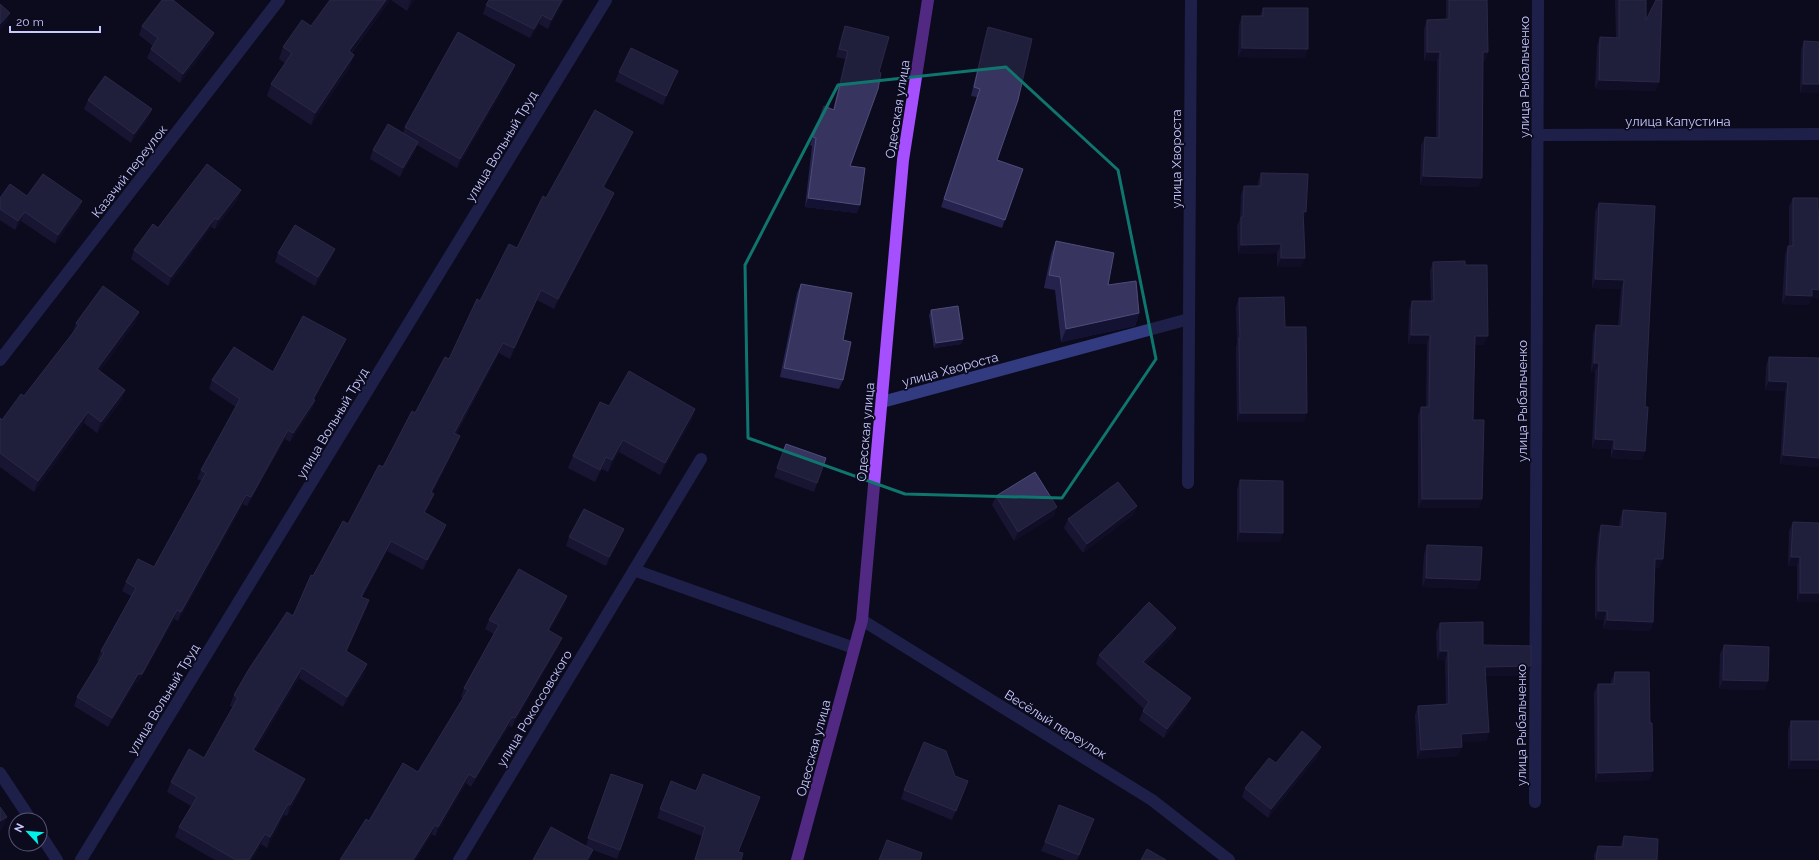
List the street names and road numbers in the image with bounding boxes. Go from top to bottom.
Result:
street label: улица Рыбальченко [1517,16,1532,138]
street label: Одесская улица [882,59,913,159]
street label: улица Вольный Труд [462,88,541,204]
street label: улица Хвороста [1169,109,1184,209]
street label: улица Капустина [1625,114,1731,129]
street label: Казачий переулок [89,122,170,221]
street label: улица Рыбальченко [1515,340,1530,462]
street label: улица Хвороста [900,349,1000,390]
street label: улица Вольный Труд [293,365,372,481]
street label: Одесская улица [854,382,877,482]
street label: улица Вольный Труд [124,641,203,757]
street label: улица Рокоссовского [494,647,575,769]
street label: улица Рыбальченко [1514,664,1529,786]
street label: Весёлый переулок [1002,687,1110,762]
street label: Одесская улица [793,698,834,798]

